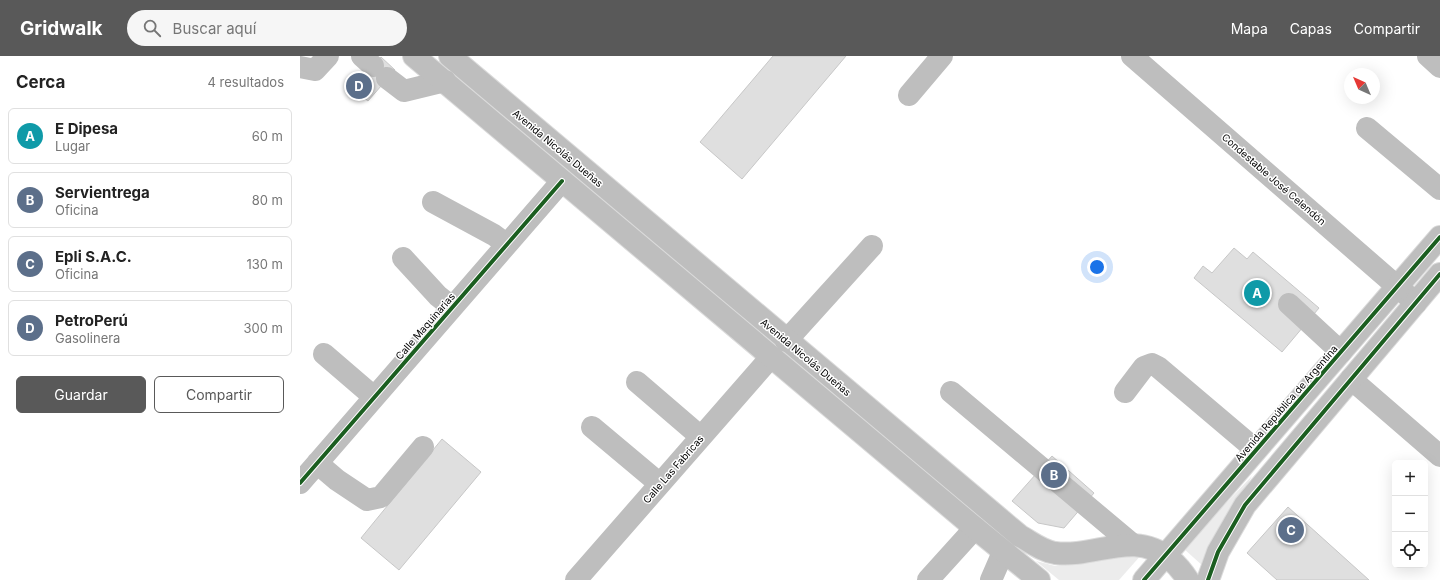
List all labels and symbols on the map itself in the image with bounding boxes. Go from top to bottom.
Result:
north arrow [1344,68,1380,104]
pin: D [346,71,372,101]
street label: Avenida Nicolás Dueñas [511,107,605,189]
street label: Condestable José Celendón [1220,131,1328,227]
your location [1087,257,1107,277]
pin: A [1244,278,1270,308]
street label: Calle Maquinarias [393,290,457,362]
street label: Avenida Nicolás Dueñas [759,316,853,398]
street label: Avenida República de Argentina [1232,342,1340,464]
street label: Calle Las Fabricas [640,433,706,505]
pin: B [1041,460,1067,490]
pin: C [1278,515,1304,545]

